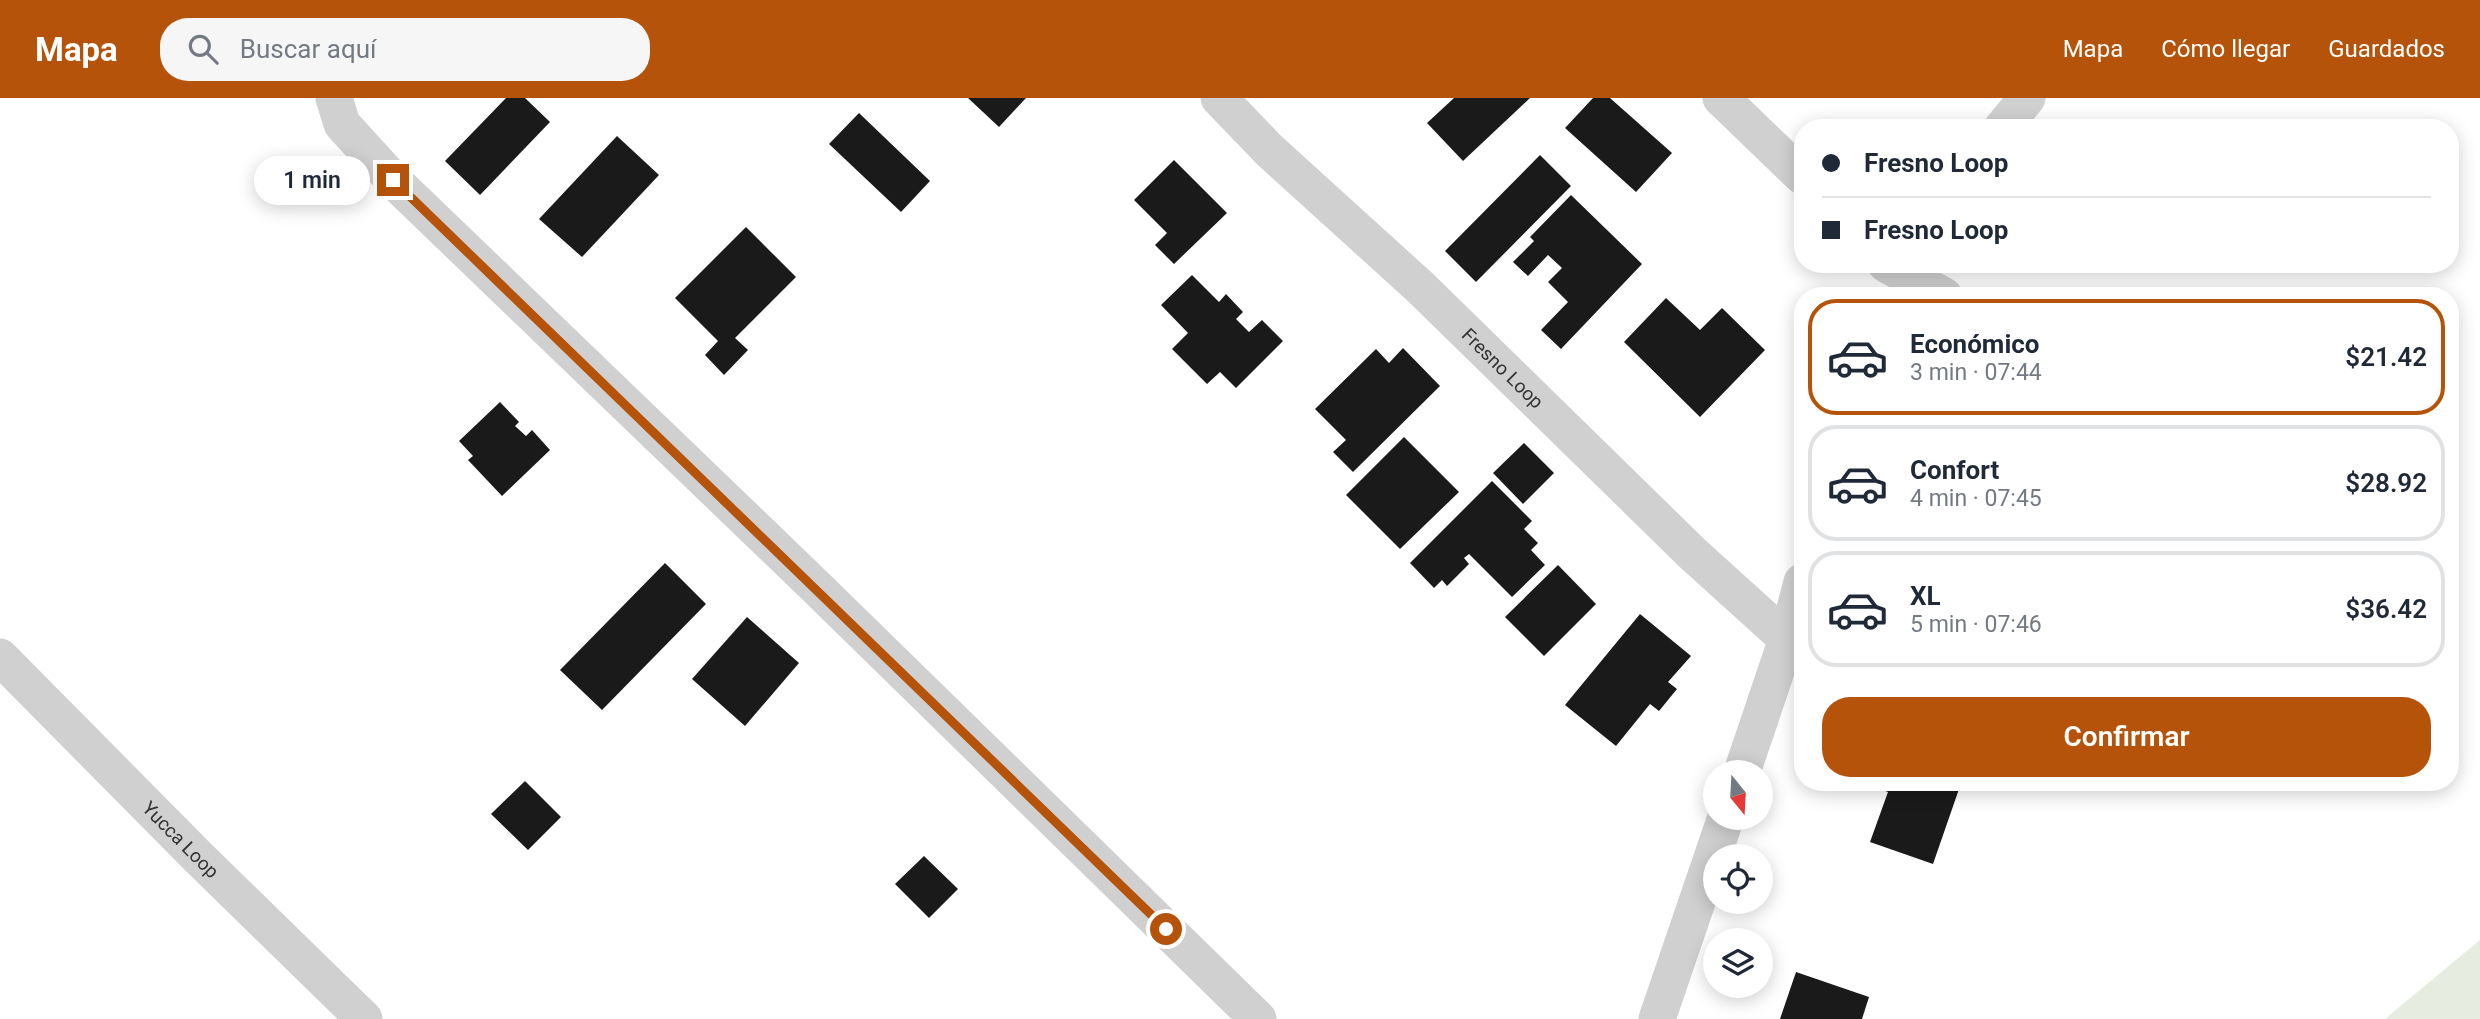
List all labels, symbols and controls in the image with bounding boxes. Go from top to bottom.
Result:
search box [160,18,650,81]
text: Mapa [35,30,118,69]
icon: search [184,30,222,68]
text: Buscar aquí [240,34,376,64]
text: Mapa [2063,35,2123,63]
text: Cómo llegar [2161,35,2290,63]
text: Guardados [2328,35,2445,63]
text: Fresno Loop [1864,148,2008,178]
callout: 1 min [253,155,368,204]
route end [377,164,409,196]
text: 1 min [283,167,341,194]
text: Fresno Loop [1864,215,2008,245]
street label: Fresno Loop [1457,323,1549,413]
icon: car [1826,326,1889,389]
text: Económico [1910,329,2039,359]
text: $21.42 [2345,342,2427,372]
text: 3 min · 07:44 [1910,359,2042,386]
icon: car [1826,452,1889,515]
text: Confort [1910,455,1999,485]
text: $28.92 [2345,468,2427,498]
text: 4 min · 07:45 [1910,485,2042,512]
icon: car [1826,578,1889,641]
text: XL [1910,581,1941,611]
text: $36.42 [2345,594,2427,624]
text: 5 min · 07:46 [1910,611,2042,638]
button: Confirmar [1822,697,2431,777]
north arrow [1703,760,1773,830]
map controls [1703,760,1773,998]
street label: Yucca Loop [138,796,224,883]
button: locate [1703,844,1773,914]
route start [1150,913,1182,945]
button: layers [1703,928,1773,998]

